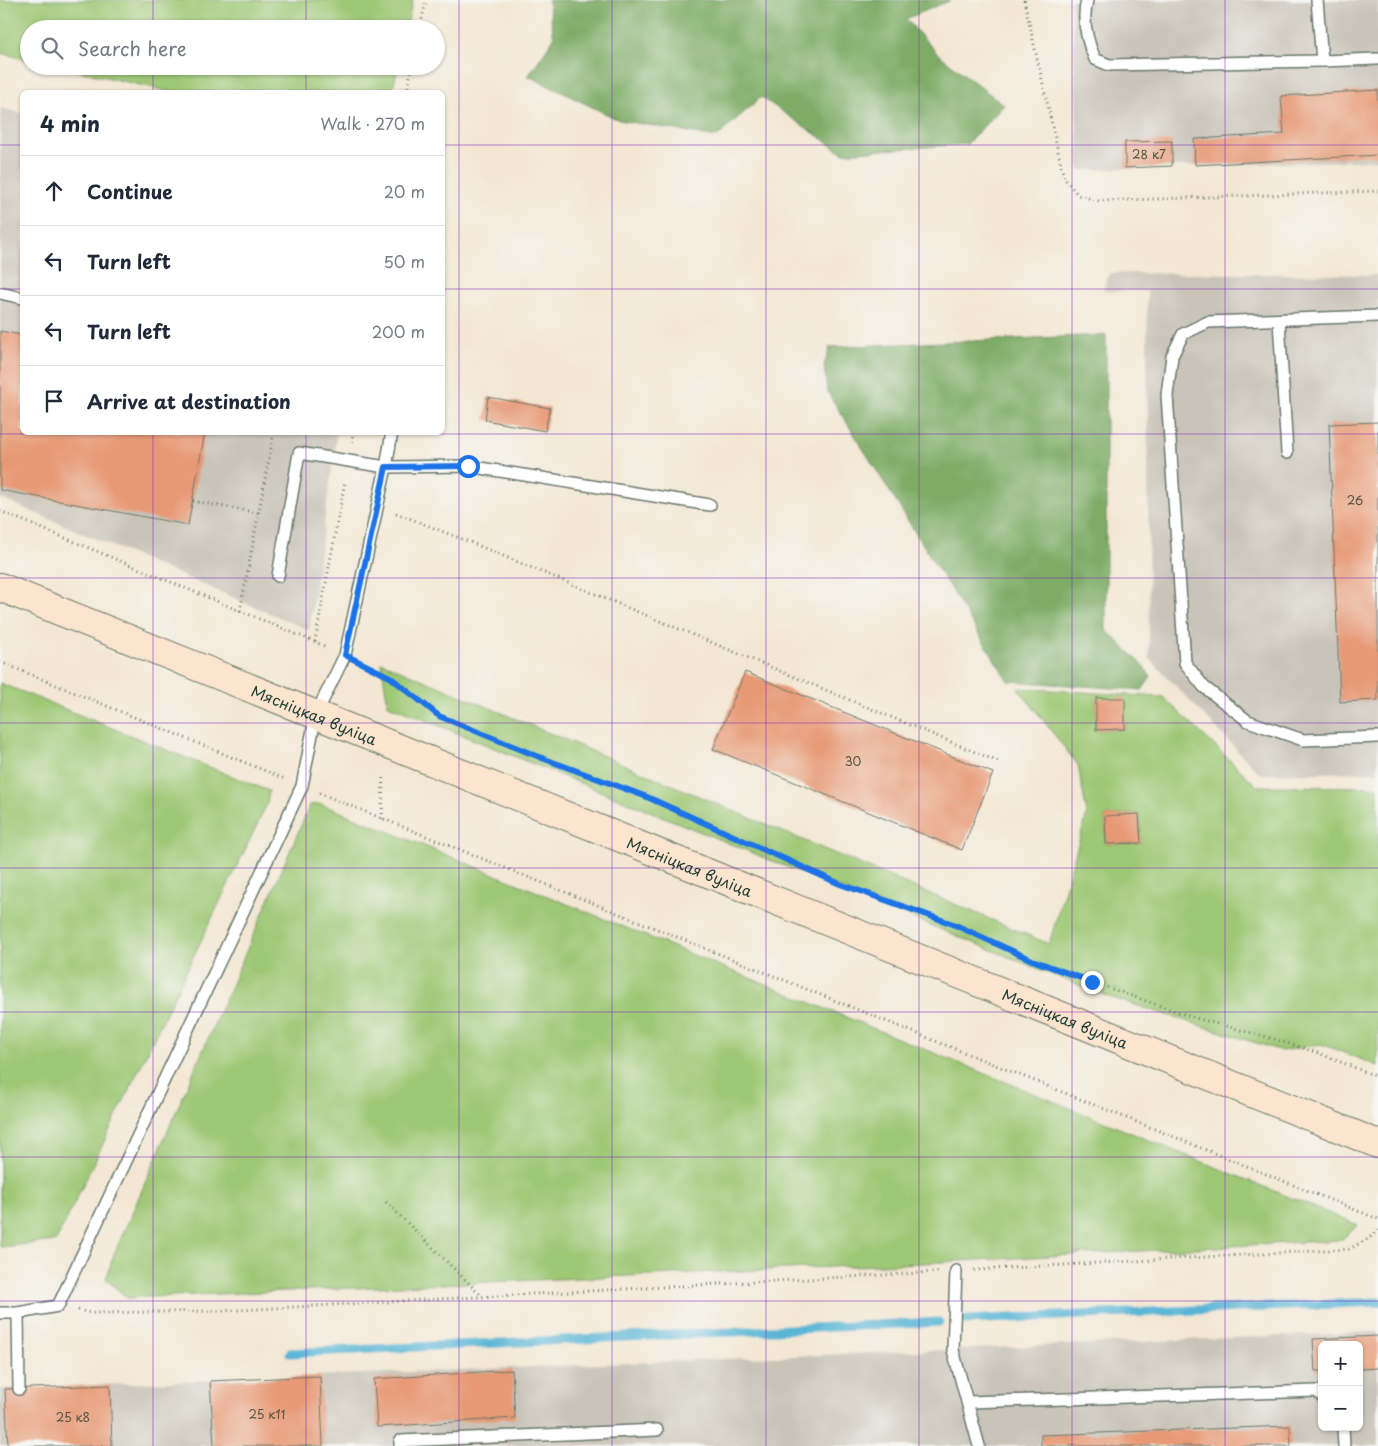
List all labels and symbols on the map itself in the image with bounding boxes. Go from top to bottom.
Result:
house number: 28 к7 [1132,145,1166,163]
route start [457,455,480,478]
house number: 26 [1347,491,1363,509]
street label: Мясніцкая вуліца [248,678,381,750]
house number: 30 [845,752,862,770]
street label: Мясніцкая вуліца [623,830,757,902]
route end [1081,971,1104,994]
street label: Мясніцкая вуліца [999,982,1132,1054]
house number: 25 к11 [249,1405,285,1423]
house number: 25 к8 [56,1408,90,1426]

